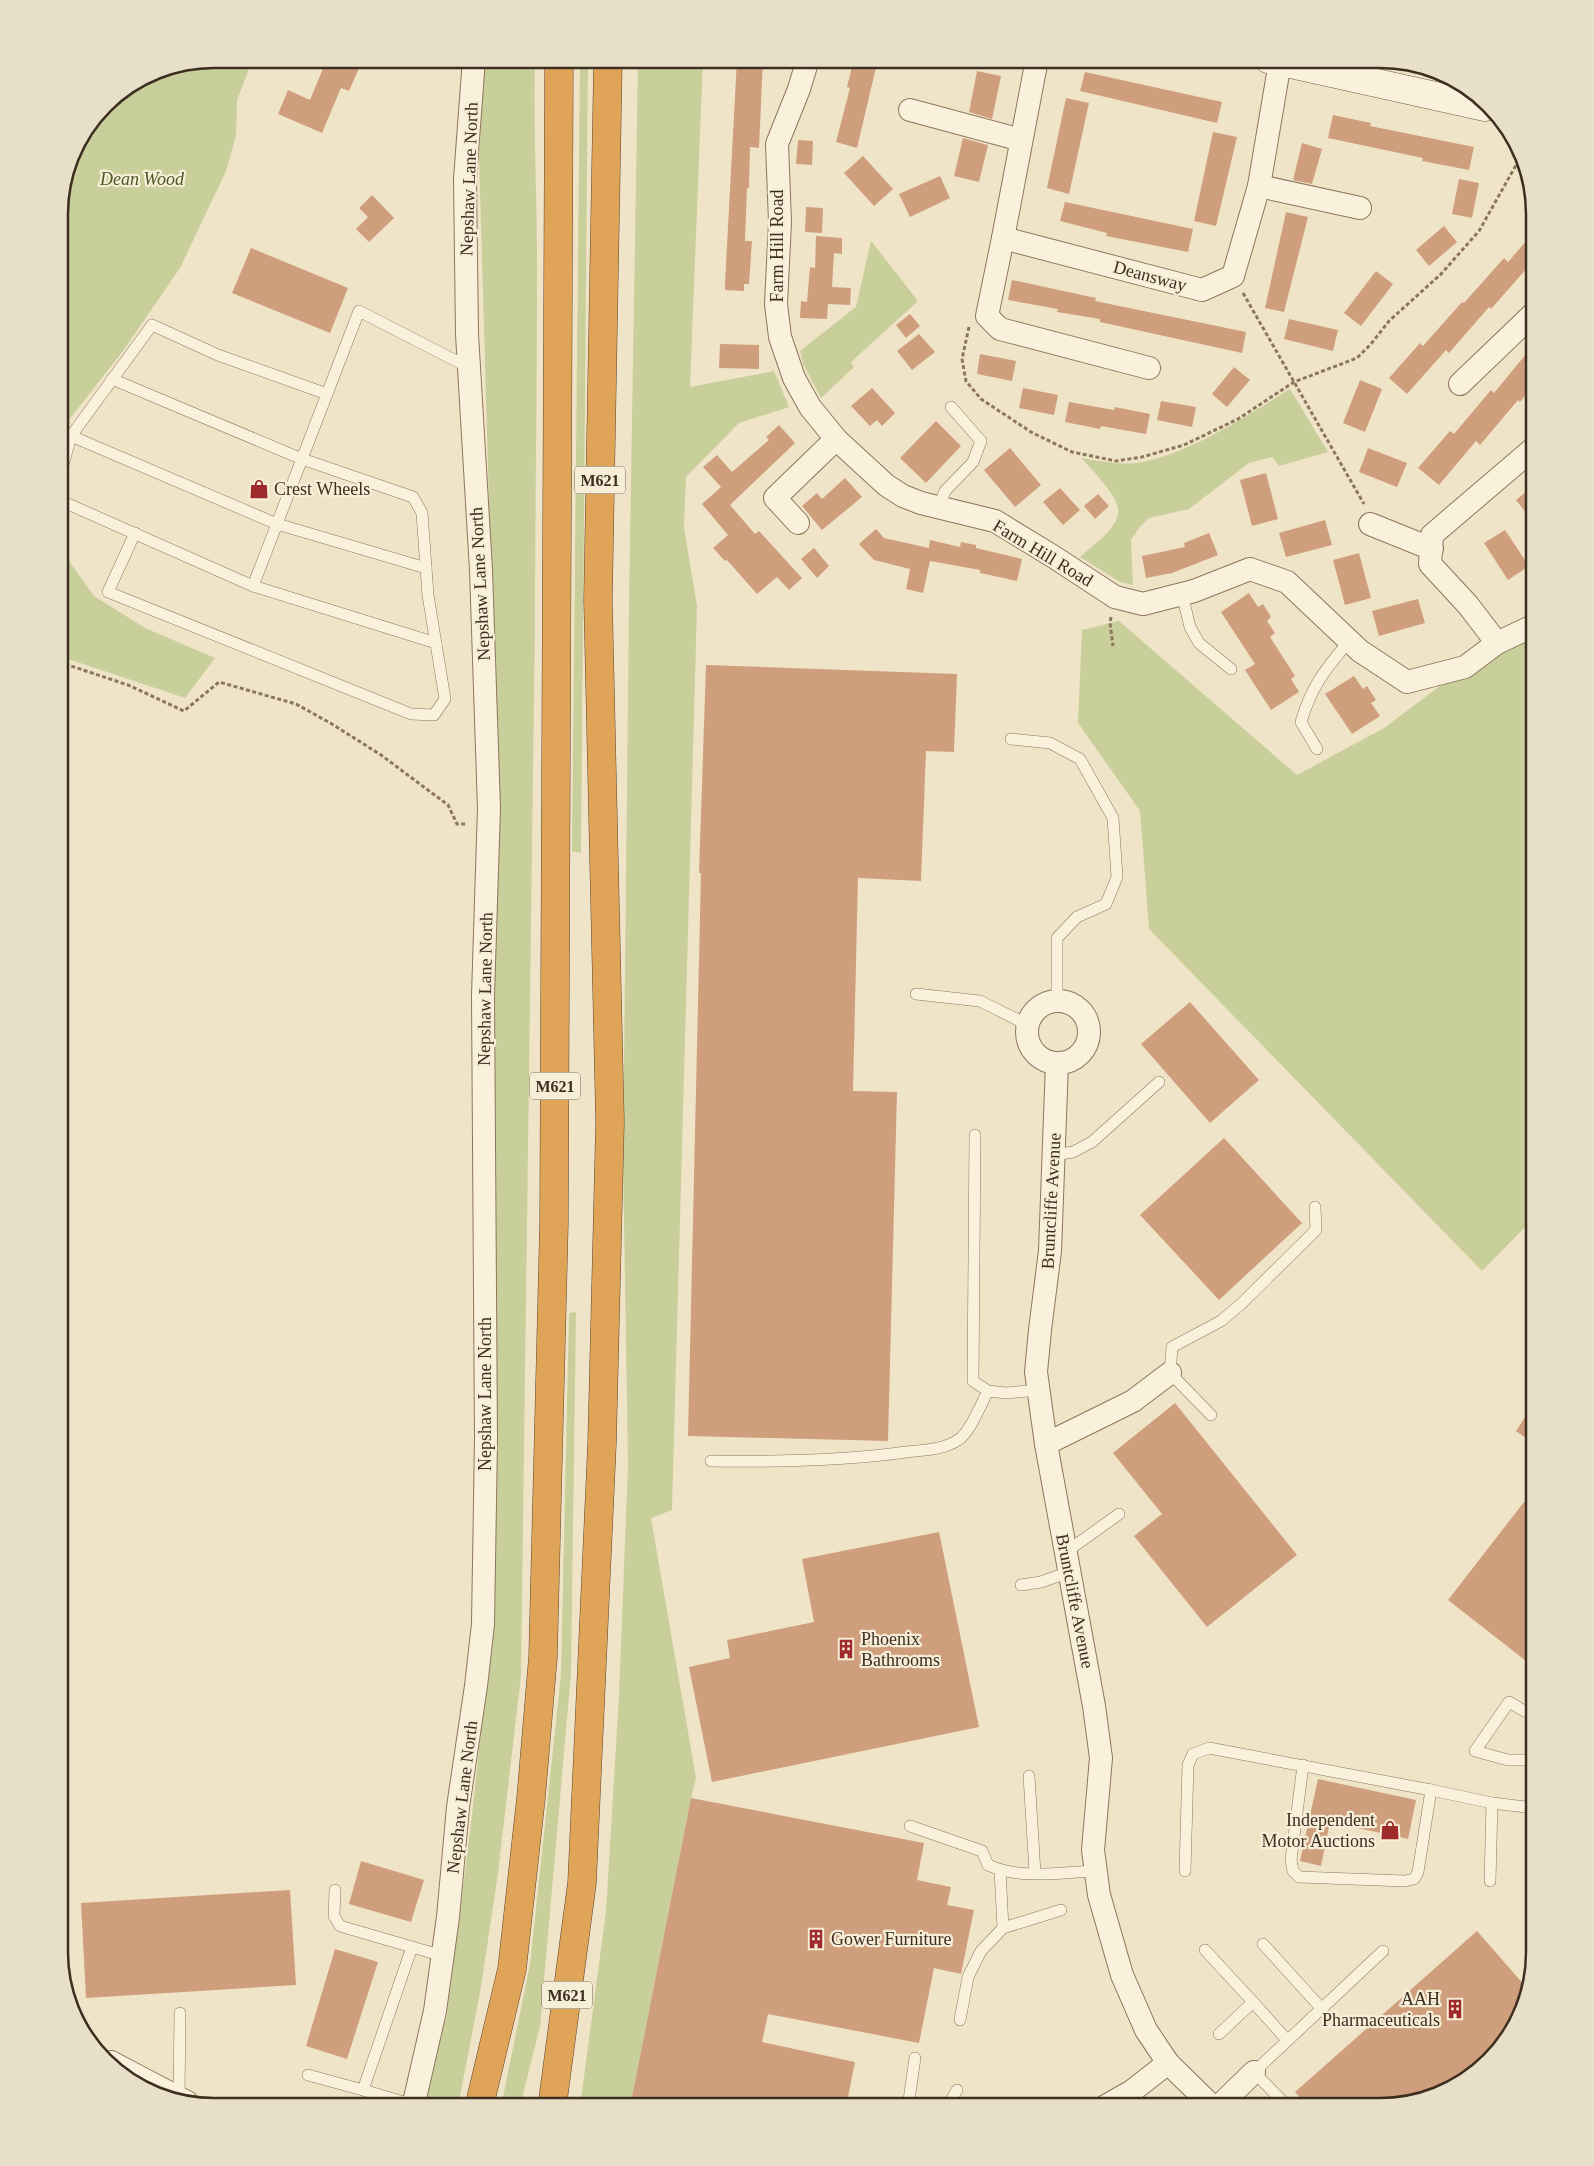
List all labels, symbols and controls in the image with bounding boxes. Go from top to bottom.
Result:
street label: Nepshaw Lane North [456,102,482,256]
park label: Dean Wood [99,169,185,189]
street label: Farm Hill Road [767,190,787,303]
street label: Deansway [1111,257,1189,295]
road number: M621 [575,466,625,494]
shop icon: Crest Wheels [248,478,270,500]
place label: Crest Wheels [274,479,370,499]
street label: Nepshaw Lane North [466,507,494,661]
street label: Farm Hill Road [989,515,1097,591]
street label: Nepshaw Lane North [474,912,496,1066]
road number: M621 [530,1072,580,1100]
street label: Bruntcliffe Avenue [1037,1132,1065,1270]
street label: Nepshaw Lane North [475,1317,495,1471]
street label: Bruntcliffe Avenue [1052,1532,1098,1670]
place label: Phoenix Bathrooms [861,1629,940,1670]
building icon: Phoenix Bathrooms [835,1638,857,1660]
street label: Nepshaw Lane North [443,1719,481,1875]
place label: Independent Motor Auctions [1261,1810,1375,1851]
shop icon: Independent Motor Auctions [1379,1819,1401,1841]
building icon: Gower Furniture [805,1928,827,1950]
place label: Gower Furniture [831,1929,951,1949]
road number: M621 [542,1982,592,2008]
place label: AAH Pharmaceuticals [1322,1989,1440,2030]
building icon: AAH Pharmaceuticals [1444,1998,1466,2020]

